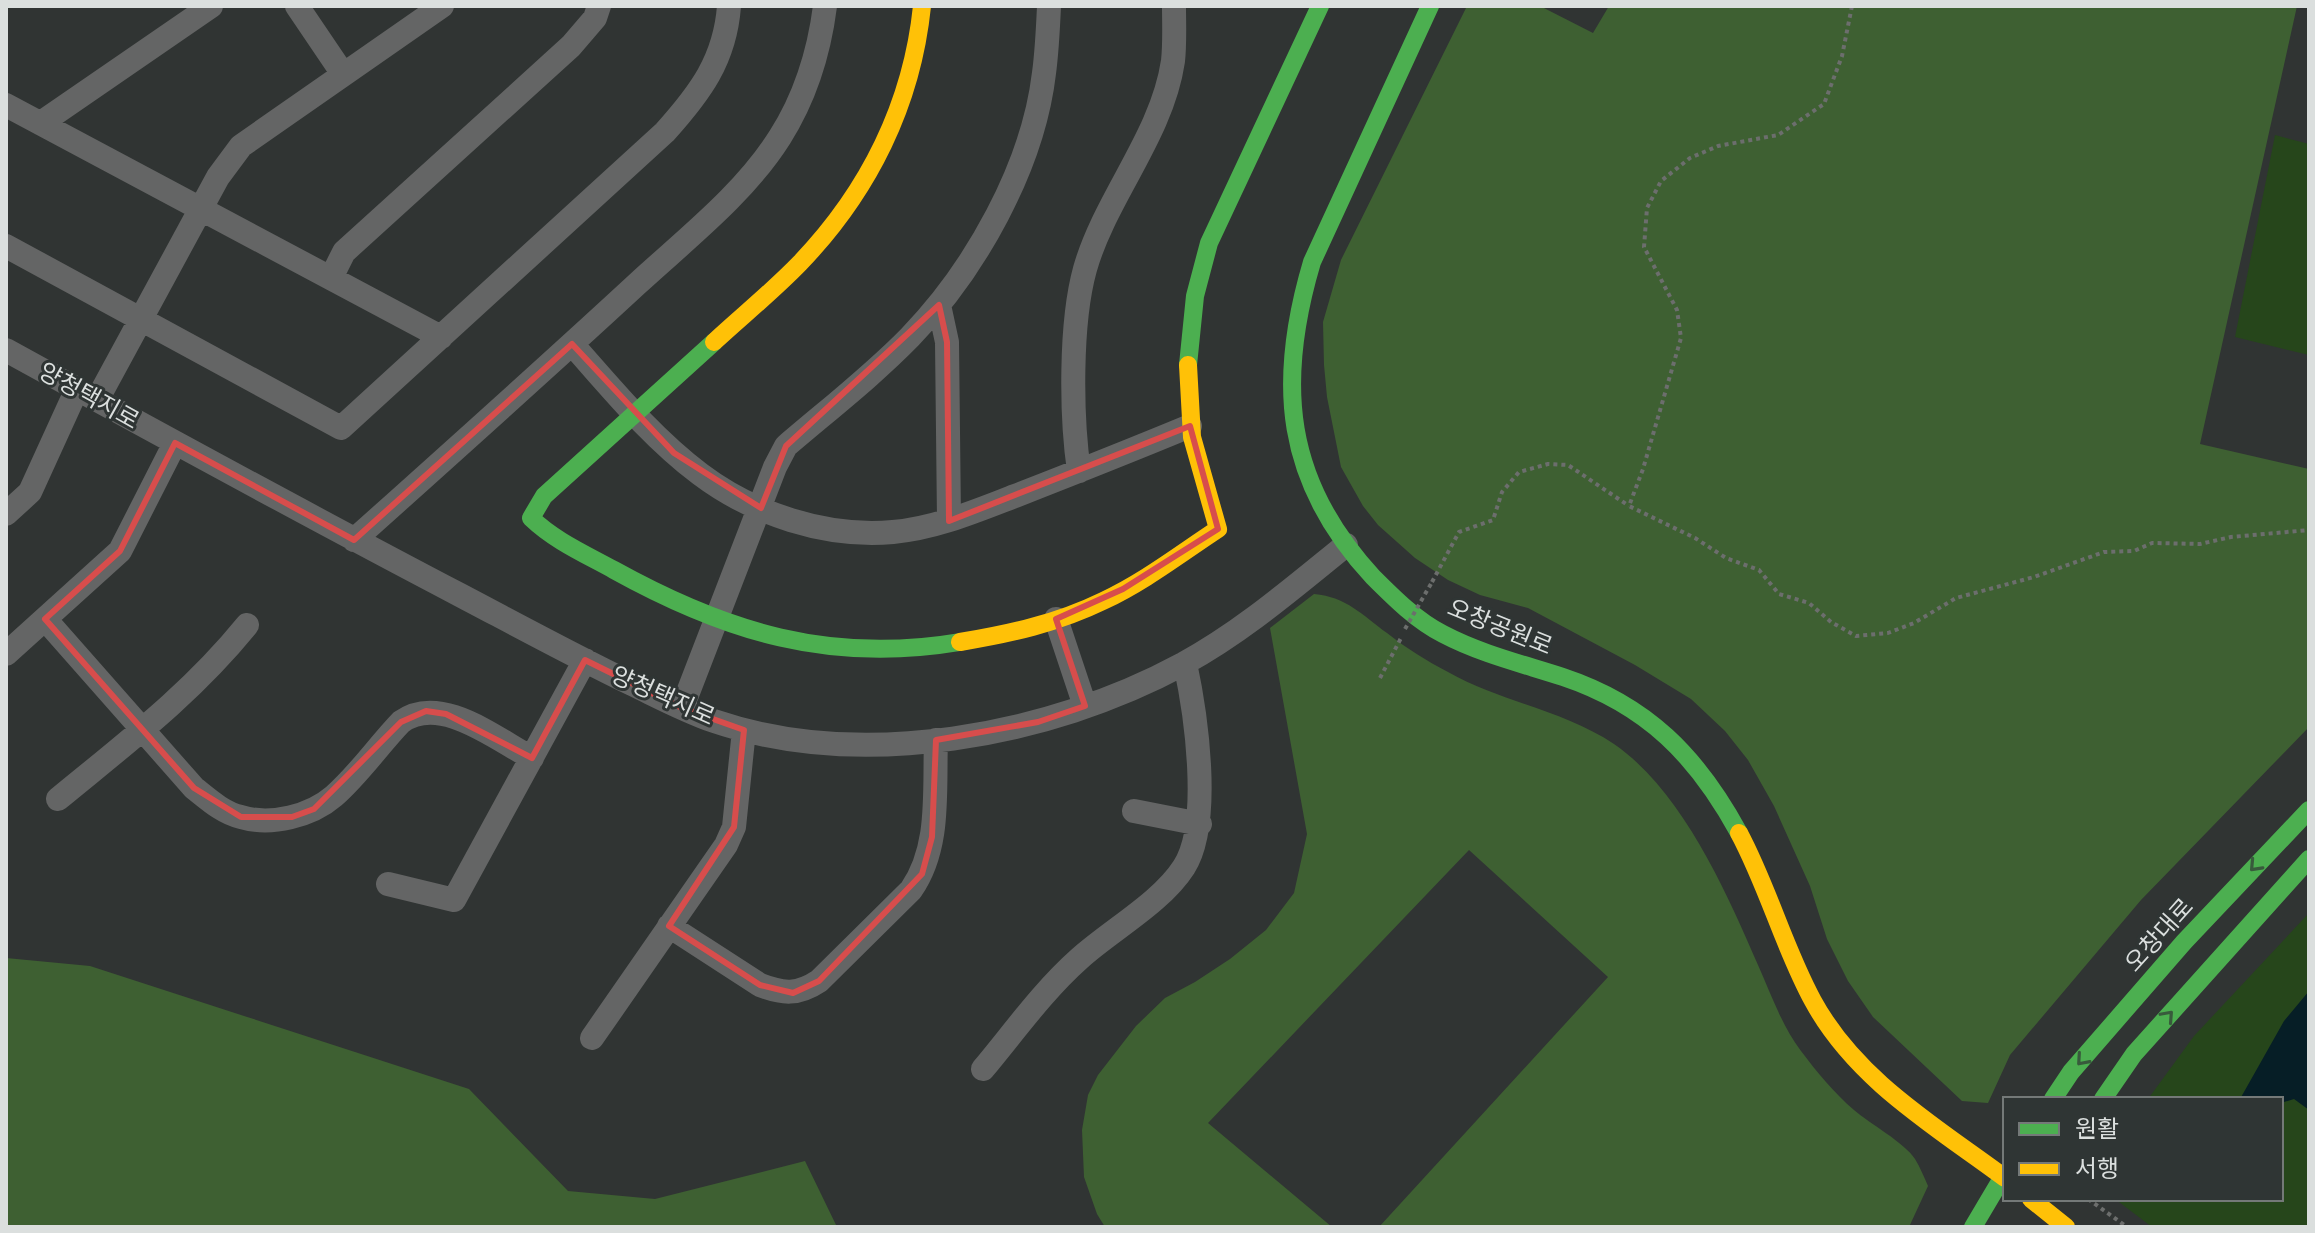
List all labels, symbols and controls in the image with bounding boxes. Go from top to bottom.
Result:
street label: 양청택지로 [34,357,144,435]
street label: 오창공원로 [1444,593,1556,661]
street label: 양청택지로 [607,661,719,731]
one-way arrow [2250,857,2265,871]
street label: 오창대로 [2119,893,2199,977]
one-way arrow [2158,1010,2173,1025]
one-way arrow [2077,1050,2091,1065]
legend [2003,1097,2283,1201]
text: 원활 [2075,1115,2119,1143]
text: 서행 [2075,1155,2119,1183]

